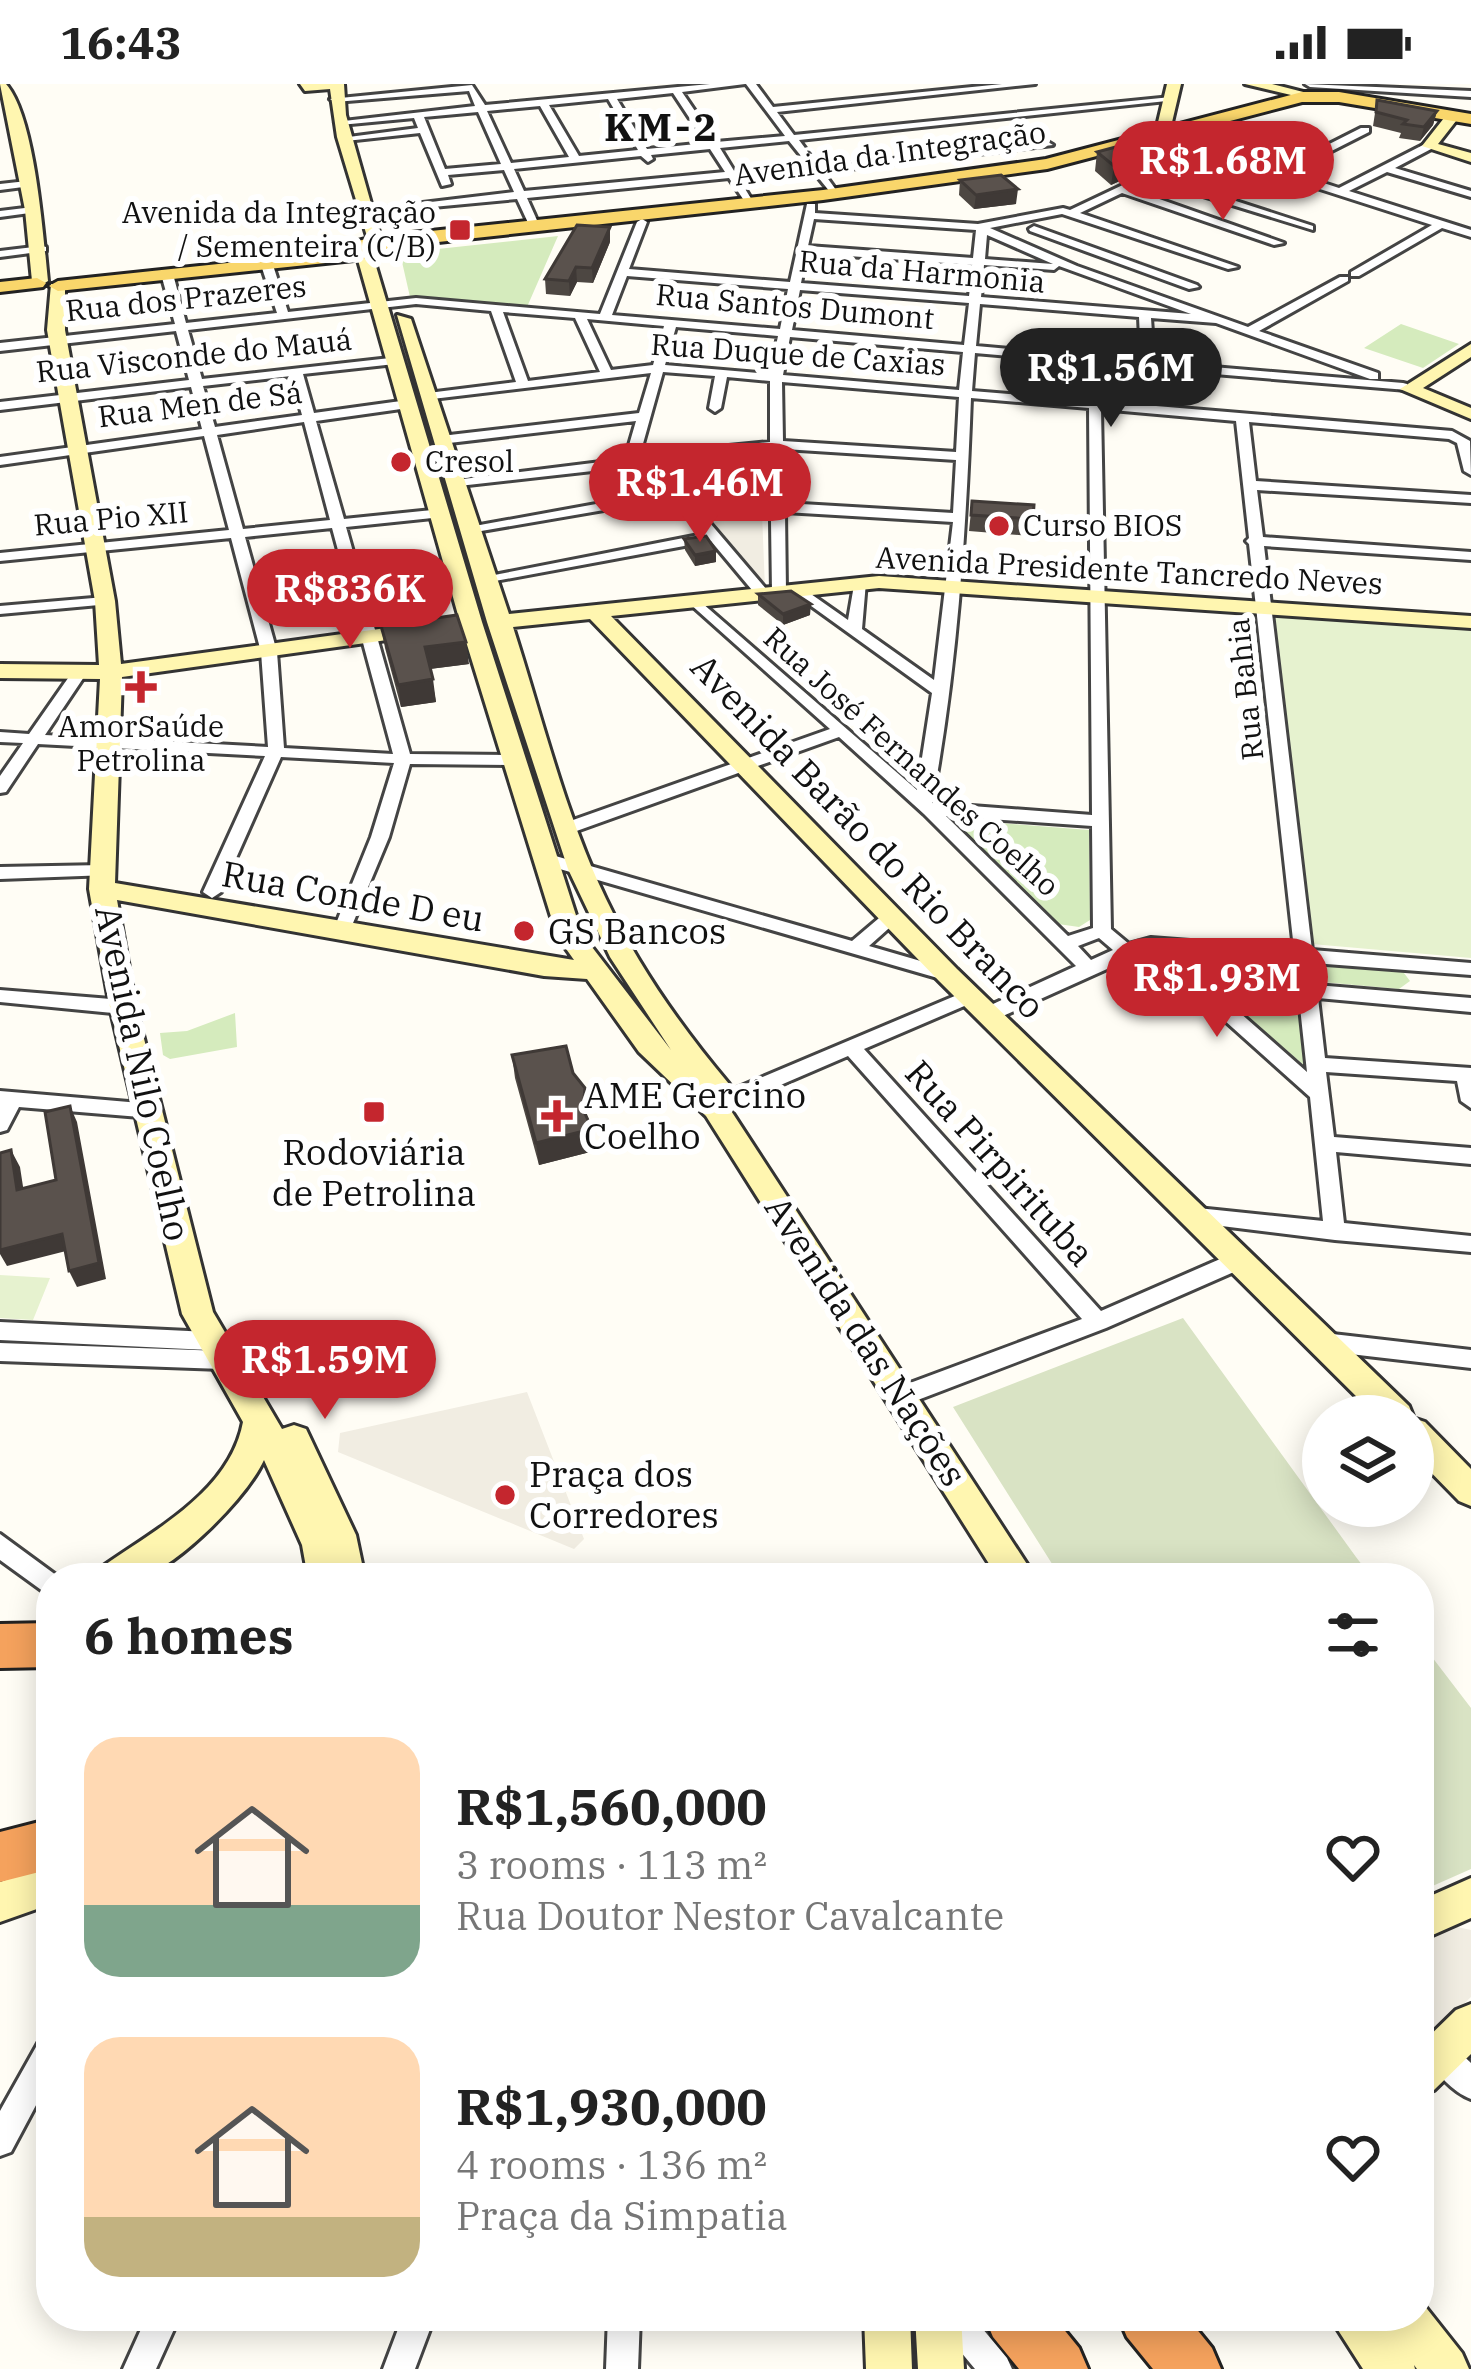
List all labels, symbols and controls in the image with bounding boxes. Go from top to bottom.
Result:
text: 16:43 [60,13,182,71]
district label: KM-2 [604,101,720,152]
street label: Avenida da Integração [731,111,1048,194]
pin: R$1.68M [1112,121,1334,223]
text: R$1.68M [1139,134,1307,185]
place label: Avenida da Integração / Sementeira (C/B) [122,192,436,265]
marker: Avenida da Integração / Sementeira (C/B) [447,217,473,243]
street label: Rua da Harmonia [797,240,1047,301]
street label: Rua dos Prazeres [64,265,308,330]
street label: Rua Santos Dumont [654,274,936,337]
street label: Rua Visconde do Mauá [34,319,354,390]
street label: Rua Duque de Caxias [649,324,947,383]
pin: R$1.56M [1000,328,1222,430]
text: R$1.56M [1027,341,1195,392]
street label: Rua Men de Sá [95,372,304,435]
place label: Cresol [425,441,514,480]
pin: R$1.46M [589,443,811,545]
marker: Cresol [388,449,414,475]
text: R$1.46M [616,456,784,507]
street label: Rua Pio XII [32,491,190,544]
place label: Curso BIOS [1023,505,1182,544]
marker: Curso BIOS [986,513,1012,539]
street label: Avenida Presidente Tancredo Neves [875,537,1384,602]
pin: R$836K [252,549,448,651]
text: R$836K [274,562,426,613]
street label: Rua Bahia [1218,616,1271,762]
street label: Rua José Fernandes Coelho [756,618,1068,904]
street label: Avenida Barão do Rio Branco [681,643,1056,1028]
marker: AmorSaúde Petrolina [125,671,157,703]
place label: AmorSaúde Petrolina [58,706,224,779]
street label: Rua Conde D eu [218,849,488,942]
street label: Avenida Nilo Coelho [85,901,202,1245]
place label: GS Bancos [548,907,726,954]
marker: GS Bancos [511,918,537,944]
pin: R$1.93M [1106,938,1328,1040]
text: R$1.93M [1133,951,1301,1002]
street label: Rua Pirpirituba [895,1050,1105,1275]
place label: AME Gercino Coelho [584,1071,806,1159]
marker: Rodoviária de Petrolina [361,1099,387,1125]
marker: AME Gercino Coelho [541,1100,573,1132]
place label: Rodoviária de Petrolina [272,1128,476,1216]
street label: Avenida das Nações [755,1187,978,1495]
pin: R$1.59M [214,1320,436,1422]
text: R$1.59M [241,1333,409,1384]
map controls [1302,1395,1434,1527]
button: layers [1302,1395,1434,1527]
place label: Praça dos Corredores [529,1450,719,1538]
marker: Praça dos Corredores [492,1482,518,1508]
text: 6 homes [84,1602,294,1668]
icon: filters [1320,1602,1386,1668]
text: R$1,560,000 [456,1773,767,1839]
icon: home [180,1785,324,1929]
icon: heart [1320,1824,1386,1890]
text: 3 rooms · 113 m² [456,1839,767,1890]
text: Rua Doutor Nestor Cavalcante [456,1890,1004,1941]
text: R$1,930,000 [456,2073,767,2139]
icon: home [180,2085,324,2229]
icon: heart [1320,2124,1386,2190]
text: 4 rooms · 136 m² [456,2139,767,2190]
text: Praça da Simpatia [456,2190,788,2241]

